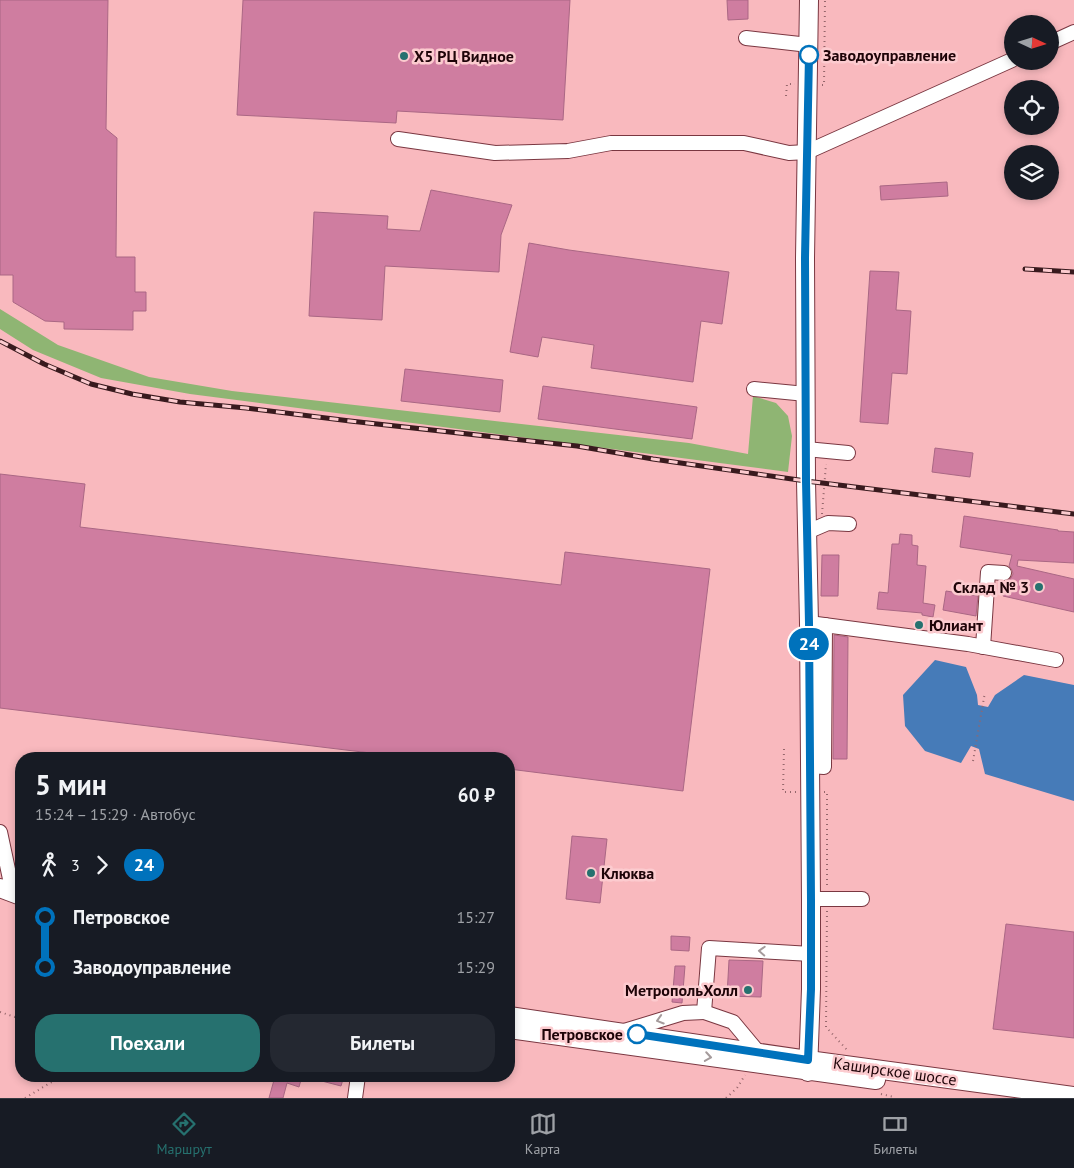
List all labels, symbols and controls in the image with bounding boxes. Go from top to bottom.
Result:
north arrow [1004,15,1059,70]
map controls [1004,15,1059,200]
marker: Заводоуправление [799,45,819,65]
place label: Заводоуправление [823,45,956,65]
place label: X5 РЦ Видное [414,46,514,66]
marker: X5 РЦ Видное [398,50,410,62]
button: locate [1004,80,1059,135]
button: layers [1004,145,1059,200]
place label: Склад № 3 [953,577,1029,597]
marker: Склад № 3 [1033,581,1045,593]
place label: Юлиант [929,615,983,635]
marker: Юлиант [913,619,925,631]
line badge: 24 [786,628,832,660]
text: 24 [799,632,819,655]
text: 5 мин [35,766,107,803]
text: 60 ₽ [458,783,495,807]
text: 15:24 – 15:29 · Автобус [35,804,196,824]
icon: walk [35,851,63,879]
icon: forward [88,851,116,879]
text: 24 [134,853,154,876]
text: 3 [71,855,80,875]
place label: Клюква [601,863,654,883]
marker: Клюква [585,867,597,879]
text: Петровское [73,905,170,929]
text: 15:27 [457,907,495,927]
one-way arrow [758,946,766,957]
text: Заводоуправление [73,955,231,979]
text: 15:29 [457,957,495,977]
place label: МетропольХолл [625,980,738,1000]
marker: МетропольХолл [742,984,754,996]
button: Поехали [35,1014,260,1072]
button: Билеты [270,1014,495,1072]
one-way arrow [656,1015,665,1025]
place label: Петровское [541,1024,623,1044]
marker: Петровское [627,1024,647,1044]
one-way arrow [704,1052,712,1062]
street label: Каширское шоссе [832,1052,958,1090]
tab: Маршрут [156,1110,212,1158]
tab: Карта [525,1110,560,1158]
tab: Билеты [873,1110,918,1158]

